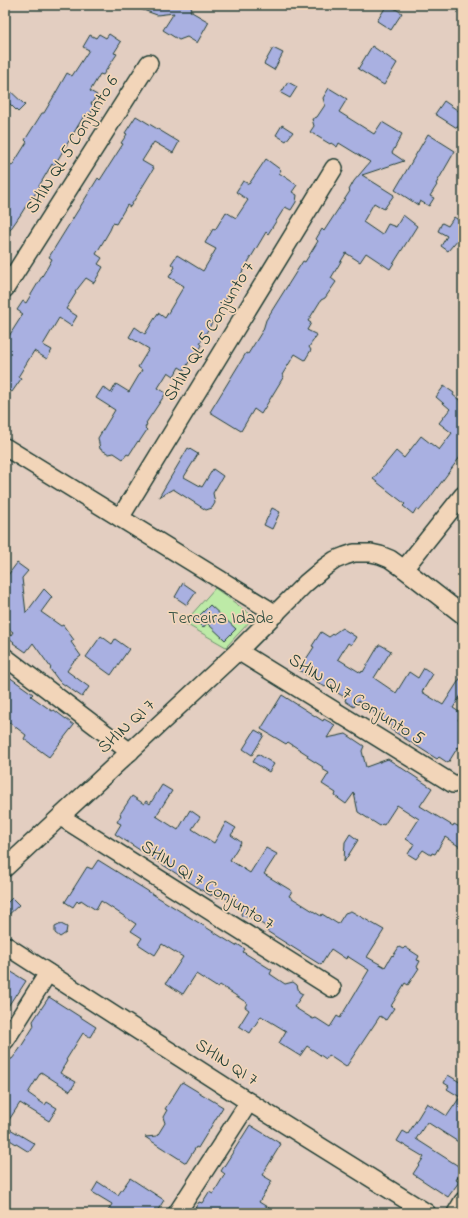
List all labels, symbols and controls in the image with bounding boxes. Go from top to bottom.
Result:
street label: SHIN QL 5 Conjunto 6 [20,71,126,219]
street label: SHIN QL 5 Conjunto 7 [158,257,262,407]
park label: Terceira Idade [168,606,275,632]
street label: SHIN QI 7 Conjunto 5 [283,648,429,752]
street label: SHIN QI 7 [92,693,162,761]
street label: SHIN QI 7 Conjunto 7 [135,834,279,938]
street label: SHIN QI 7 [189,1033,263,1093]

